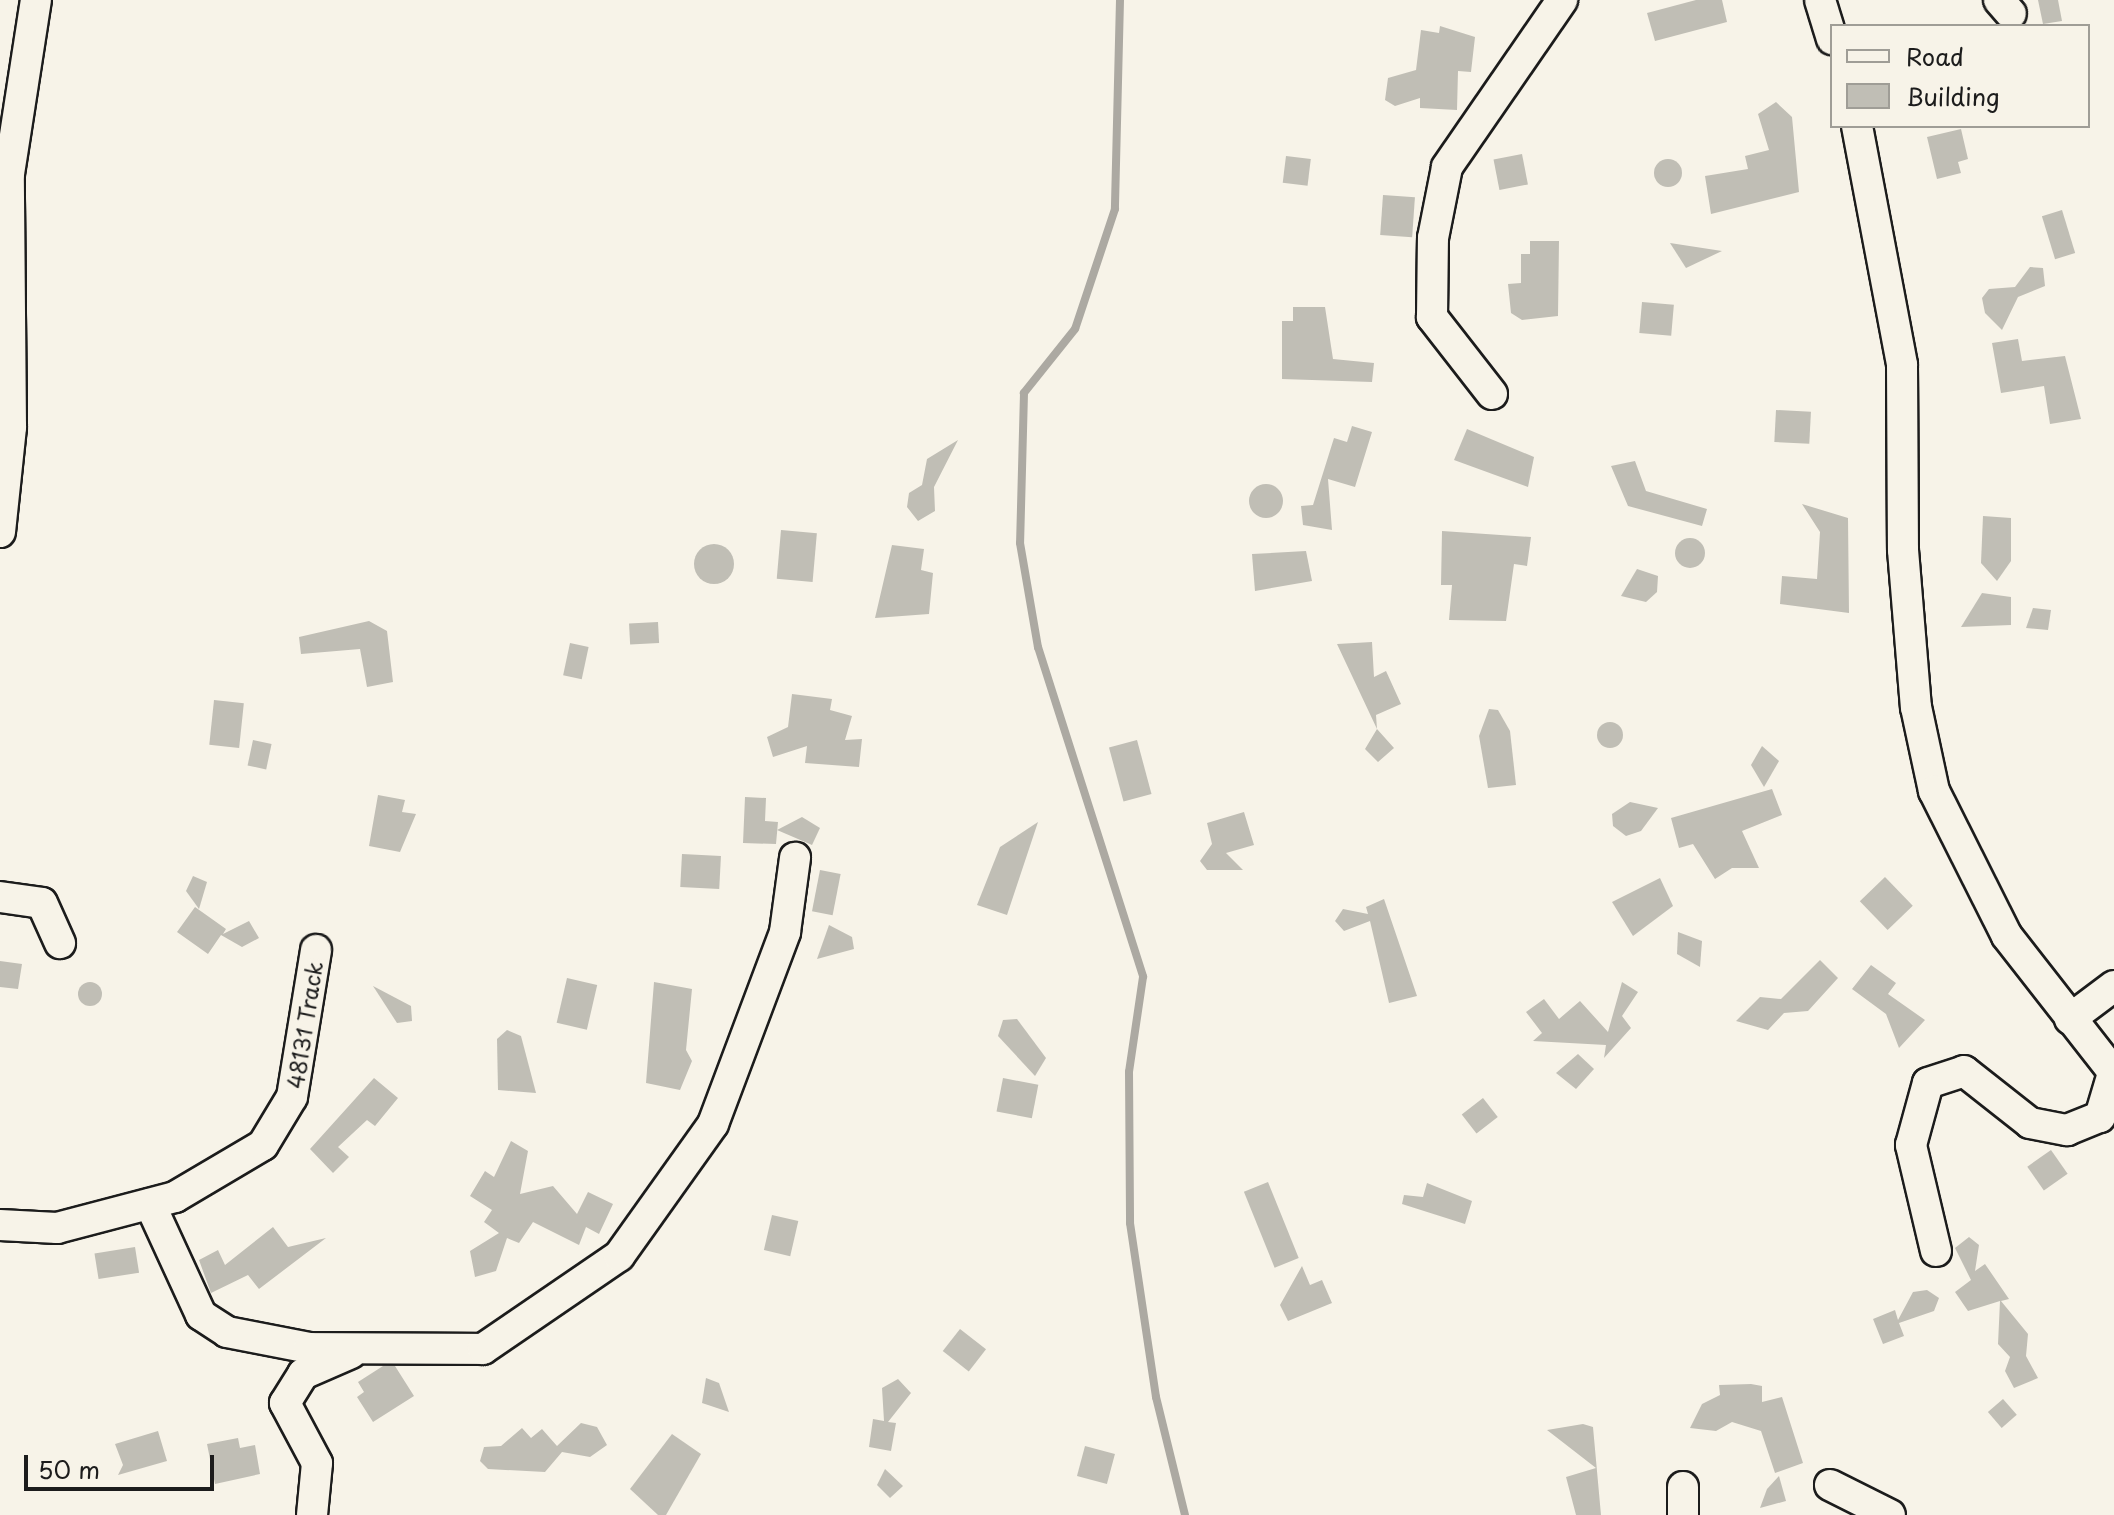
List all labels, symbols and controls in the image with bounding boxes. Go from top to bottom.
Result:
legend [1830,24,2090,128]
text: Road [1906,38,1964,74]
text: Building [1906,78,2000,114]
street label: 48131 Track [281,959,327,1091]
scale bar [28,1439,218,1489]
text: 50 m [38,1451,100,1487]

